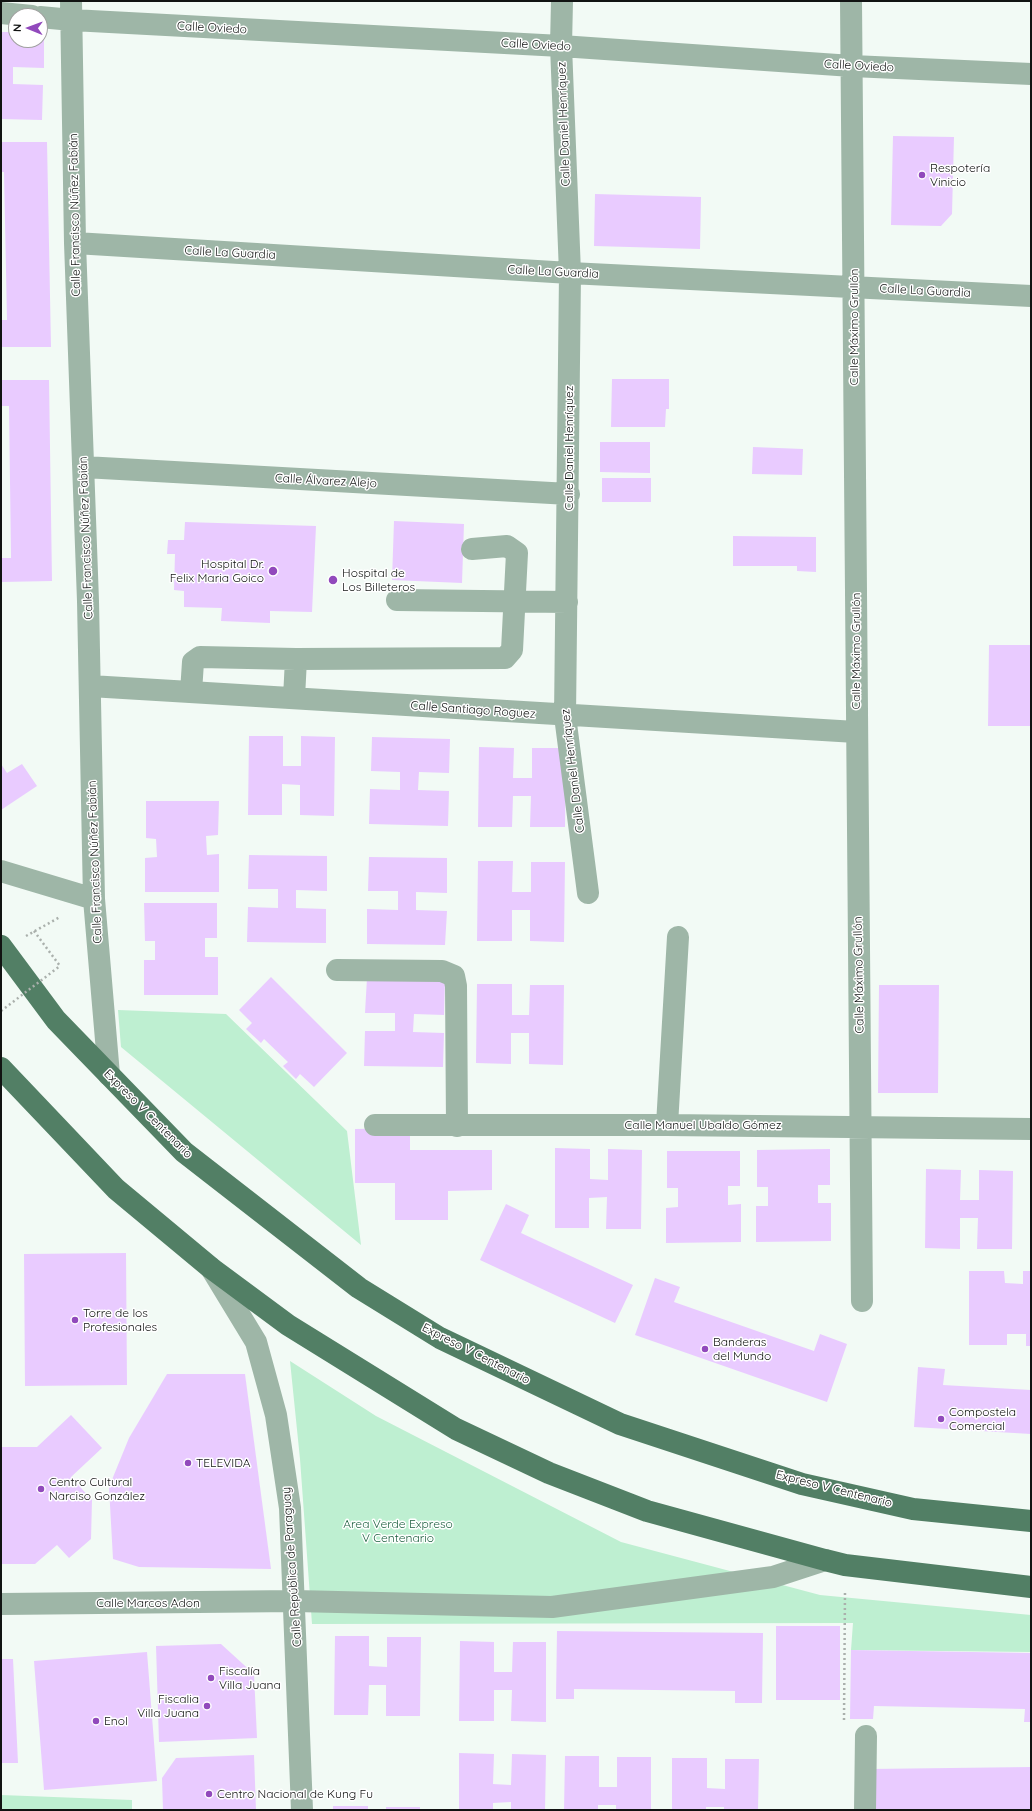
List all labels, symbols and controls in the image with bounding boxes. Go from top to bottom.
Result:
north arrow [8,8,48,48]
street label: Calle Oviedo [177,19,247,37]
text: N [10,24,24,32]
street label: Calle Oviedo [501,36,571,54]
street label: Calle Oviedo [824,57,894,75]
street label: Calle Daniel Henríquez [555,61,573,187]
street label: Calle Francisco Núñez Fabián [66,133,84,297]
place label: Respotería Vinicio [930,161,990,189]
marker: Respotería Vinicio [917,170,927,180]
street label: Calle La Guardia [184,243,276,263]
street label: Calle La Guardia [507,262,599,282]
street label: Calle Máximo Grullón [847,268,861,386]
street label: Calle La Guardia [879,281,971,301]
street label: Calle Daniel Henríquez [562,386,576,510]
street label: Calle Francisco Núñez Fabián [76,456,96,620]
street label: Calle Álvarez Alejo [275,471,377,491]
place label: Hospital Dr. Felix Maria Goico [170,557,264,585]
marker: Hospital Dr. Felix Maria Goico [267,565,279,577]
place label: Hospital de Los Billeteros [342,566,415,594]
marker: Hospital de Los Billeteros [327,574,339,586]
street label: Calle Máximo Grullón [849,592,863,710]
street label: Calle Santiago Roguez [410,698,536,722]
street label: Calle Daniel Henríquez [558,708,588,834]
street label: Calle Francisco Núñez Fabián [85,780,105,944]
street label: Calle Máximo Grullón [851,916,867,1034]
street label: Expreso V Centenario [101,1067,195,1161]
street label: Calle Manuel Ubaldo Gómez [625,1118,781,1132]
place label: Torre de los Profesionales [83,1306,157,1334]
marker: Torre de los Profesionales [70,1315,80,1325]
street label: Expreso V Centenario [420,1320,532,1388]
place label: Banderas del Mundo [713,1335,771,1363]
marker: Banderas del Mundo [700,1344,710,1354]
place label: Compostela Comercial [949,1405,1016,1433]
marker: Compostela Comercial [936,1414,946,1424]
place label: TELEVIDA [196,1456,251,1470]
marker: TELEVIDA [183,1458,193,1468]
street label: Expreso V Centenario [774,1468,894,1510]
place label: Centro Cultural Narciso González [49,1475,145,1503]
marker: Centro Cultural Narciso González [36,1484,46,1494]
street label: Calle República de Paraguay [279,1486,305,1648]
park label: Area Verde Expreso V Centenario [343,1517,453,1545]
street label: Calle Marcos Adon [96,1596,200,1610]
place label: Fiscalía Villa Juana [219,1664,281,1692]
marker: Fiscalía Villa Juana [206,1673,216,1683]
place label: Fiscalia Villa Juana [137,1692,199,1720]
marker: Fiscalia Villa Juana [202,1701,212,1711]
place label: Enol [104,1714,128,1728]
marker: Enol [91,1716,101,1726]
place label: Centro Nacional de Kung Fu [217,1787,373,1801]
marker: Centro Nacional de Kung Fu [204,1789,214,1799]

